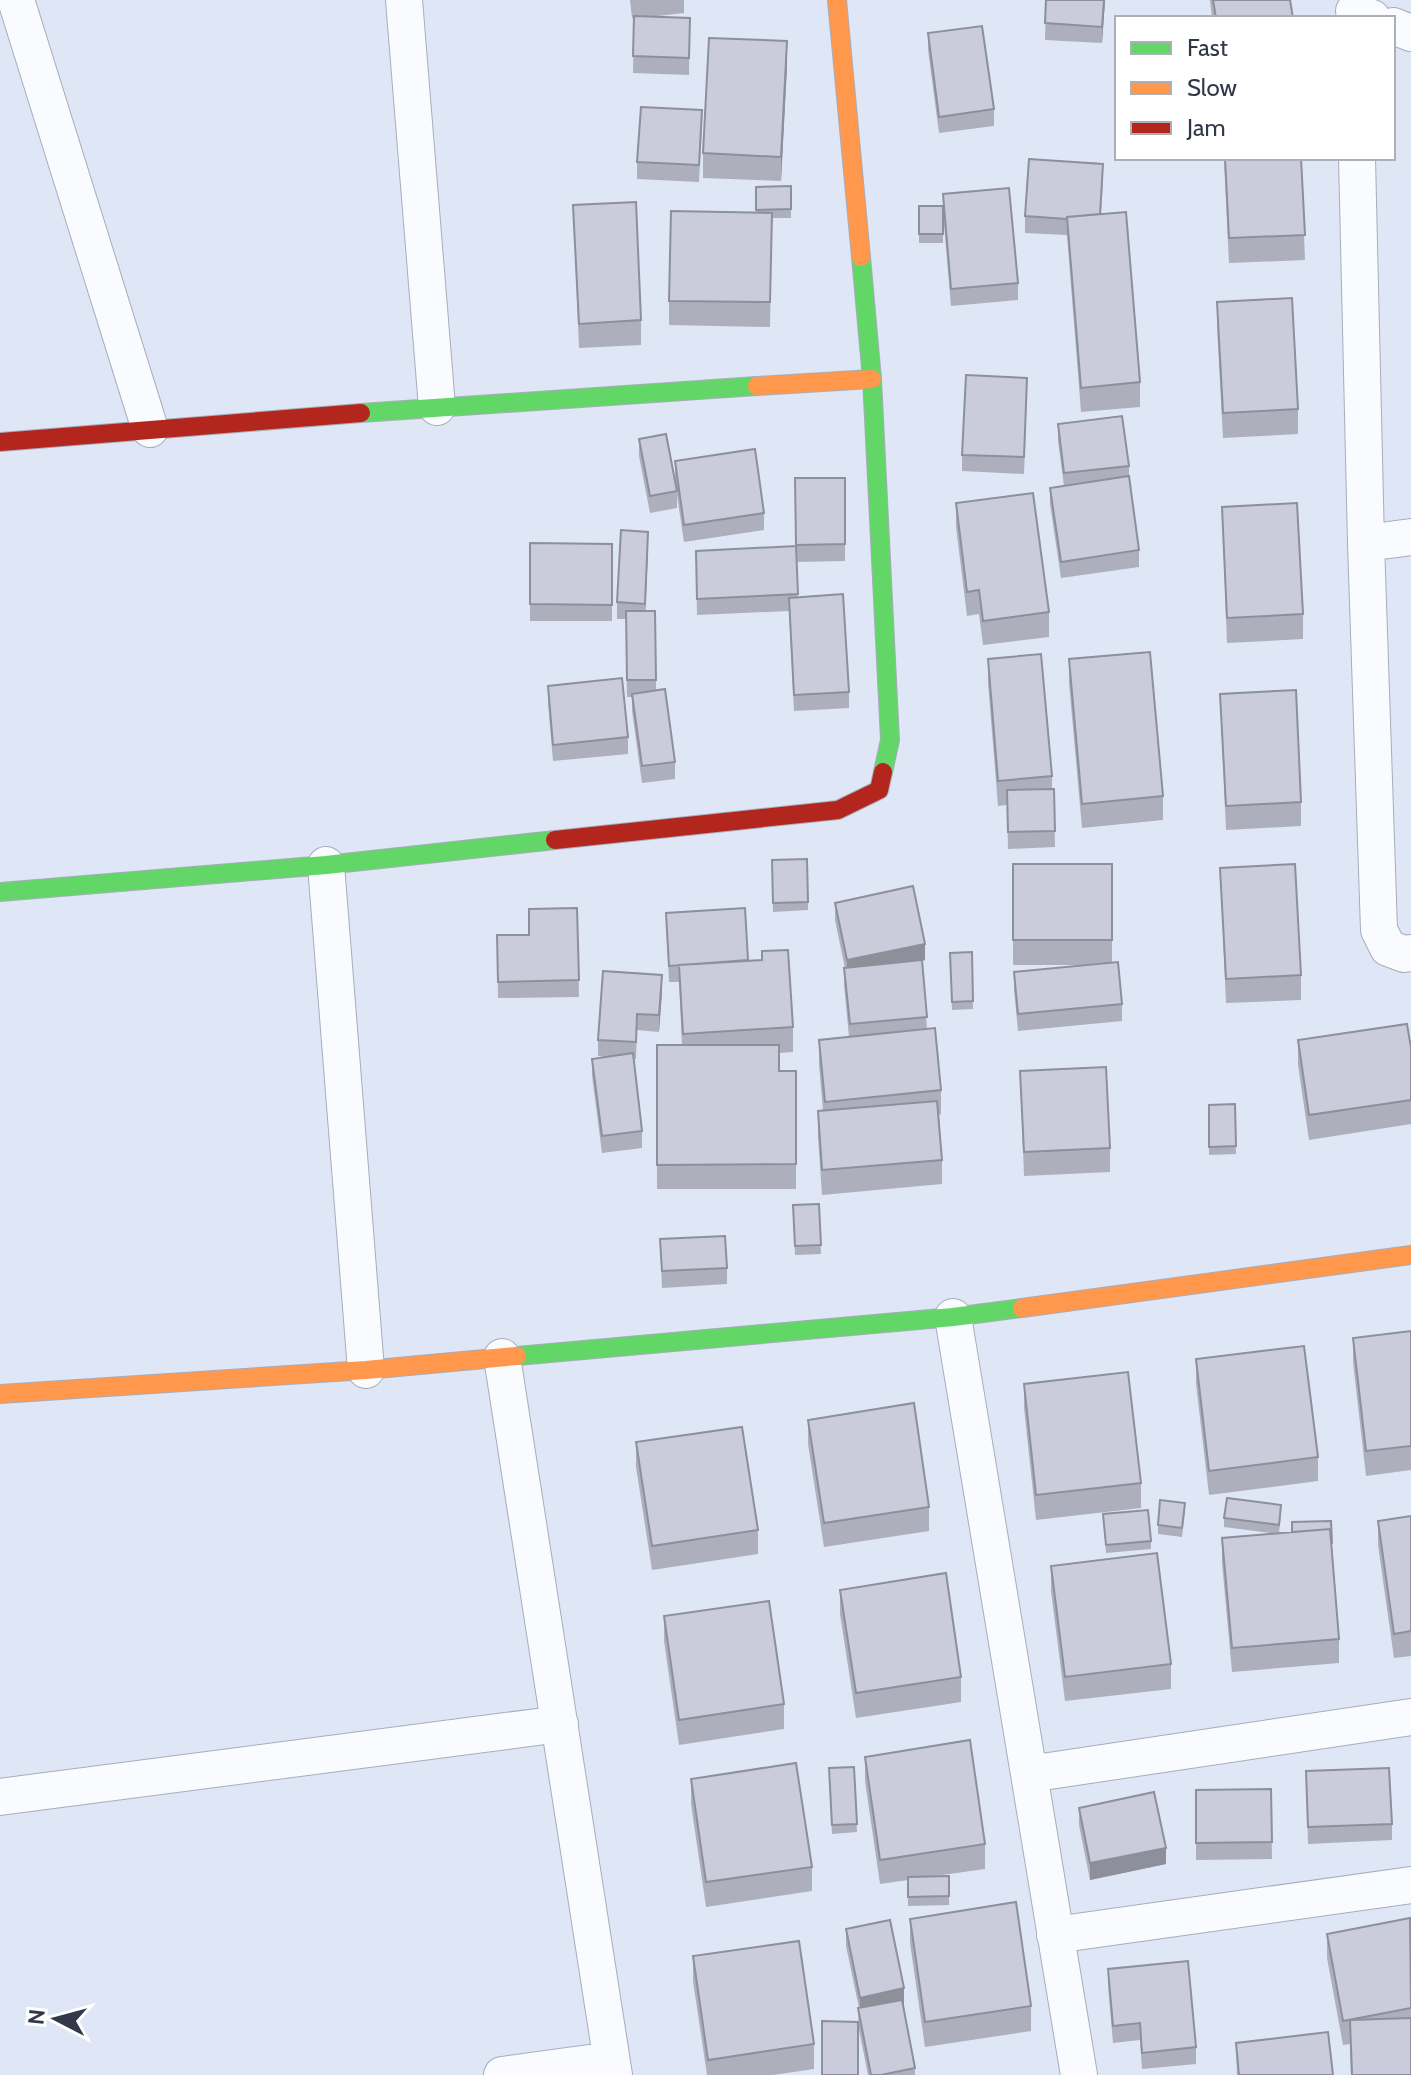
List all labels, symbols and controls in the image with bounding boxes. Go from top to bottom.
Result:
legend [1115,16,1395,160]
text: Fast [1187,33,1228,62]
text: Slow [1187,73,1237,102]
text: Jam [1186,113,1225,142]
north arrow [16,1979,96,2059]
text: N [22,2008,51,2026]

